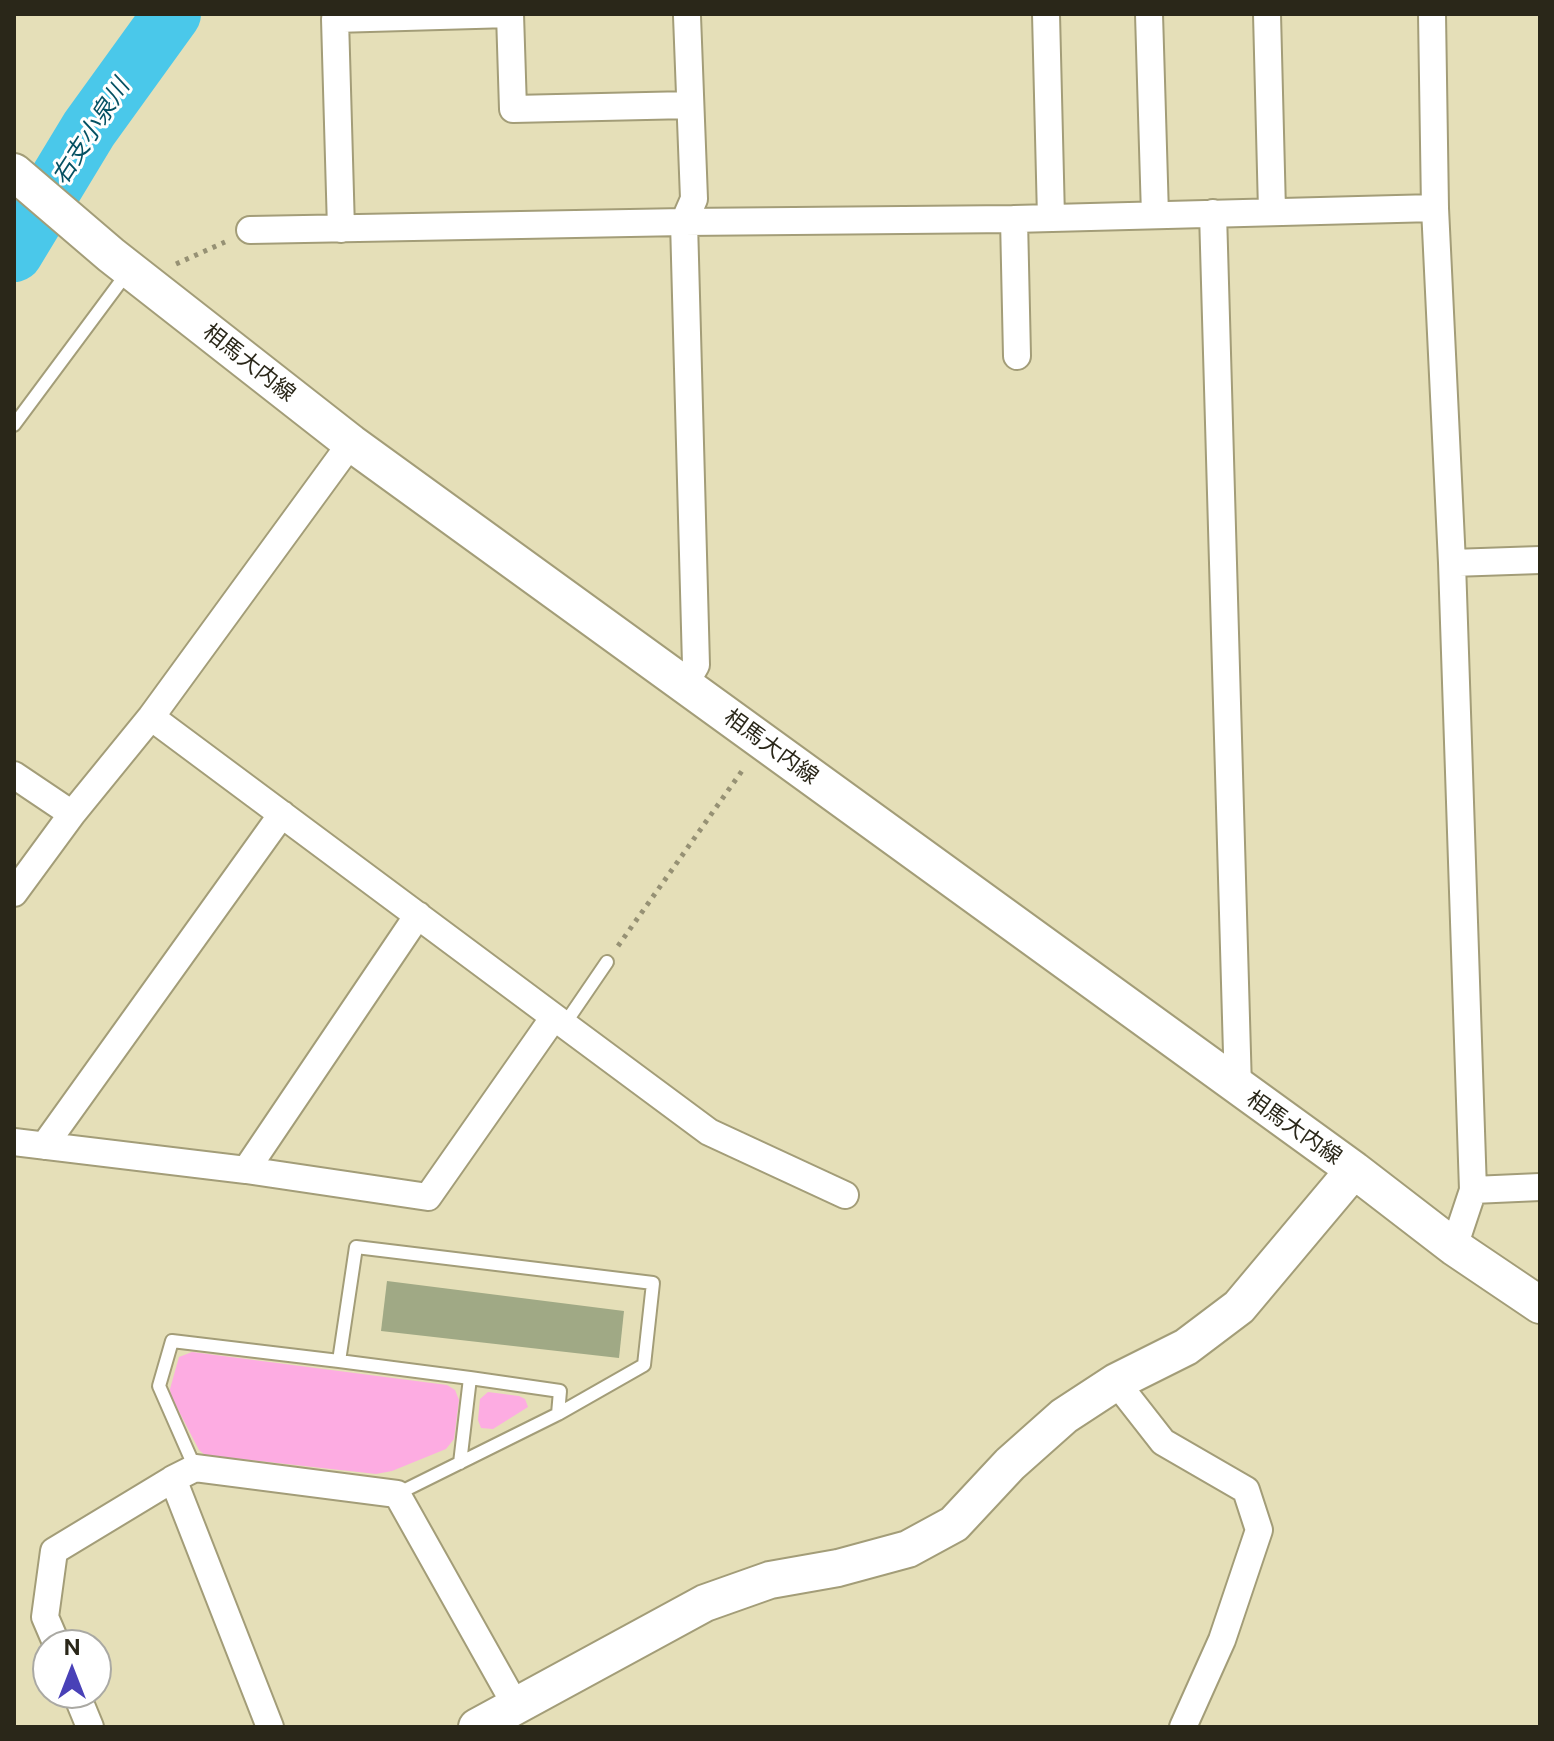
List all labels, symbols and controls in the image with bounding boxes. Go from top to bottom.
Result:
water label: 右支小泉川 [46,74,136,190]
street label: 相馬大内線 [198,319,300,407]
street label: 相馬大内線 [719,704,823,790]
street label: 相馬大内線 [1241,1086,1347,1170]
north arrow [32,1629,112,1709]
text: N [63,1634,81,1660]

